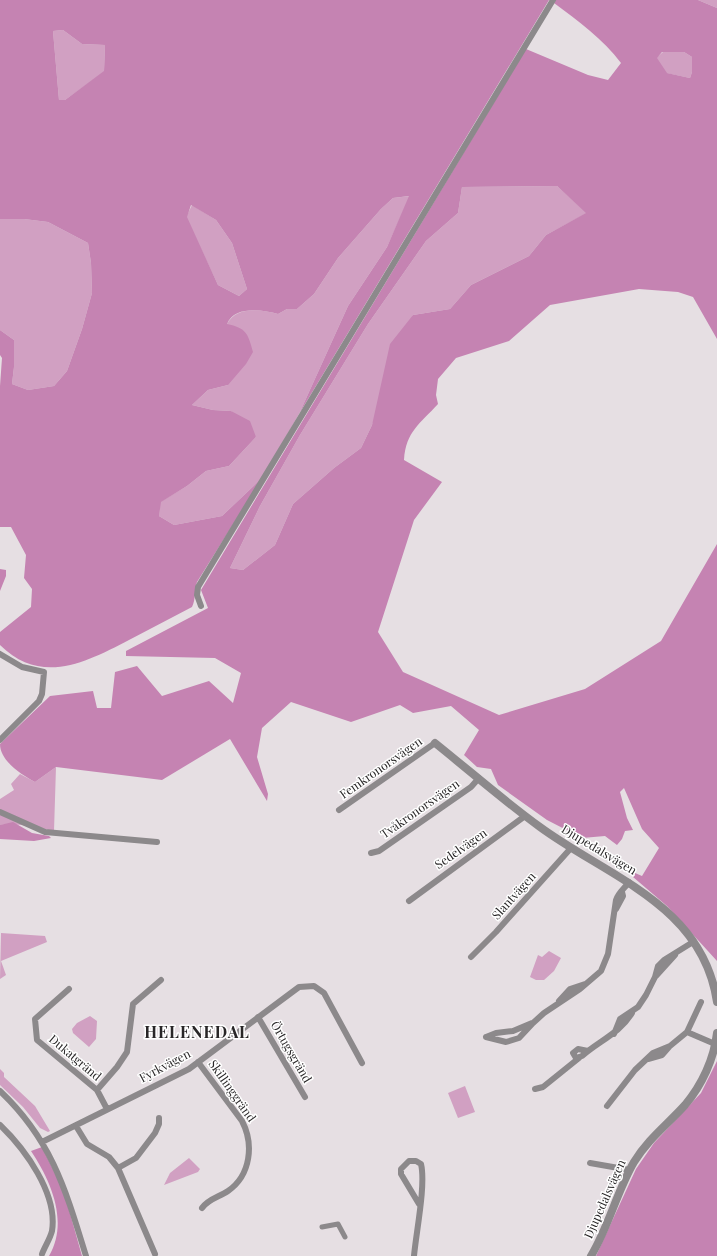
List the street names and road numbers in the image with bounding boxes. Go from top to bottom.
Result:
street label: Femkronorsvägen [336,733,425,802]
street label: Tvåkronorsvägen [377,775,462,841]
street label: Djupedalsvägen [559,820,640,878]
street label: Sedelvägen [431,824,490,872]
street label: Slantvägen [488,868,539,922]
street label: Örtugsgränd [268,1018,316,1085]
street label: Dukatgränd [46,1031,105,1084]
street label: Fyrkvägen [136,1045,193,1085]
street label: Skillinggränd [206,1056,260,1125]
street label: Djupedalsvägen [580,1157,629,1241]

